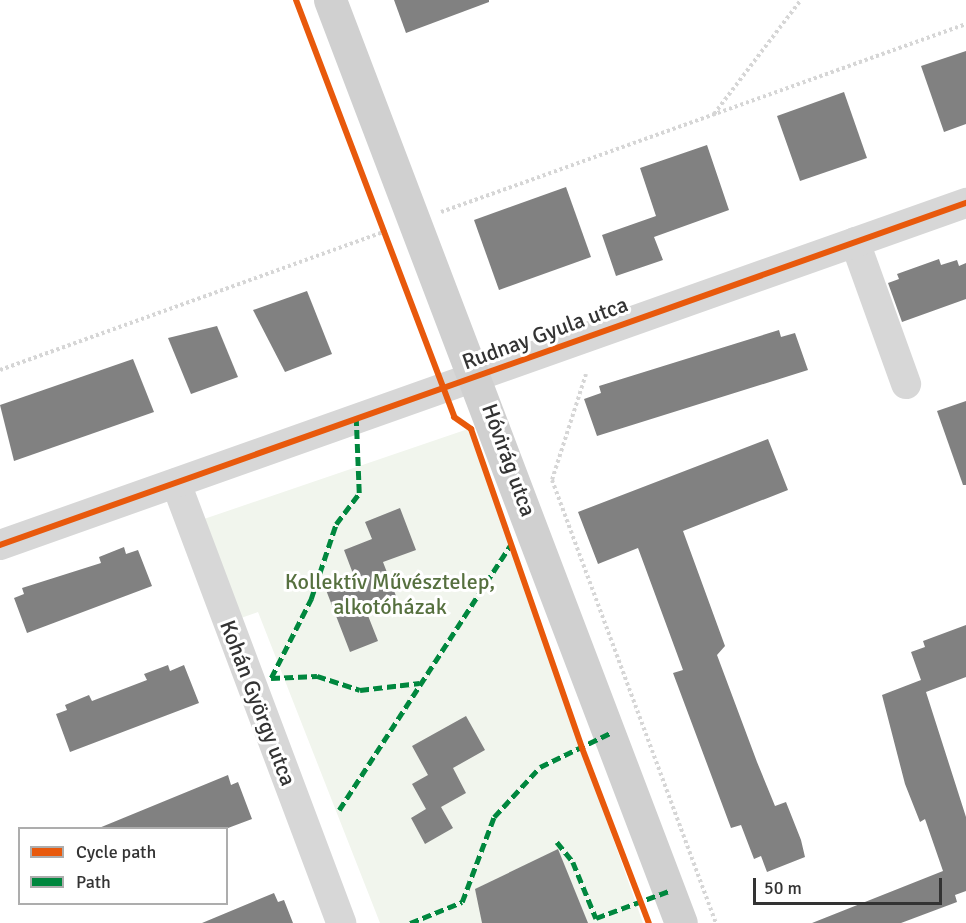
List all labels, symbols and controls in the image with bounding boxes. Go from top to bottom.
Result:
street label: Rudnay Gyula utca [459,291,631,375]
street label: Hóvirág utca [476,400,542,520]
park label: Kollektív Művésztelep, alkotóházak [285,568,495,620]
street label: Kohán György utca [214,616,302,790]
legend [18,827,228,905]
text: Cycle path [76,841,156,863]
scale bar [756,866,945,904]
text: Path [76,871,111,893]
text: 50 m [764,877,802,899]

